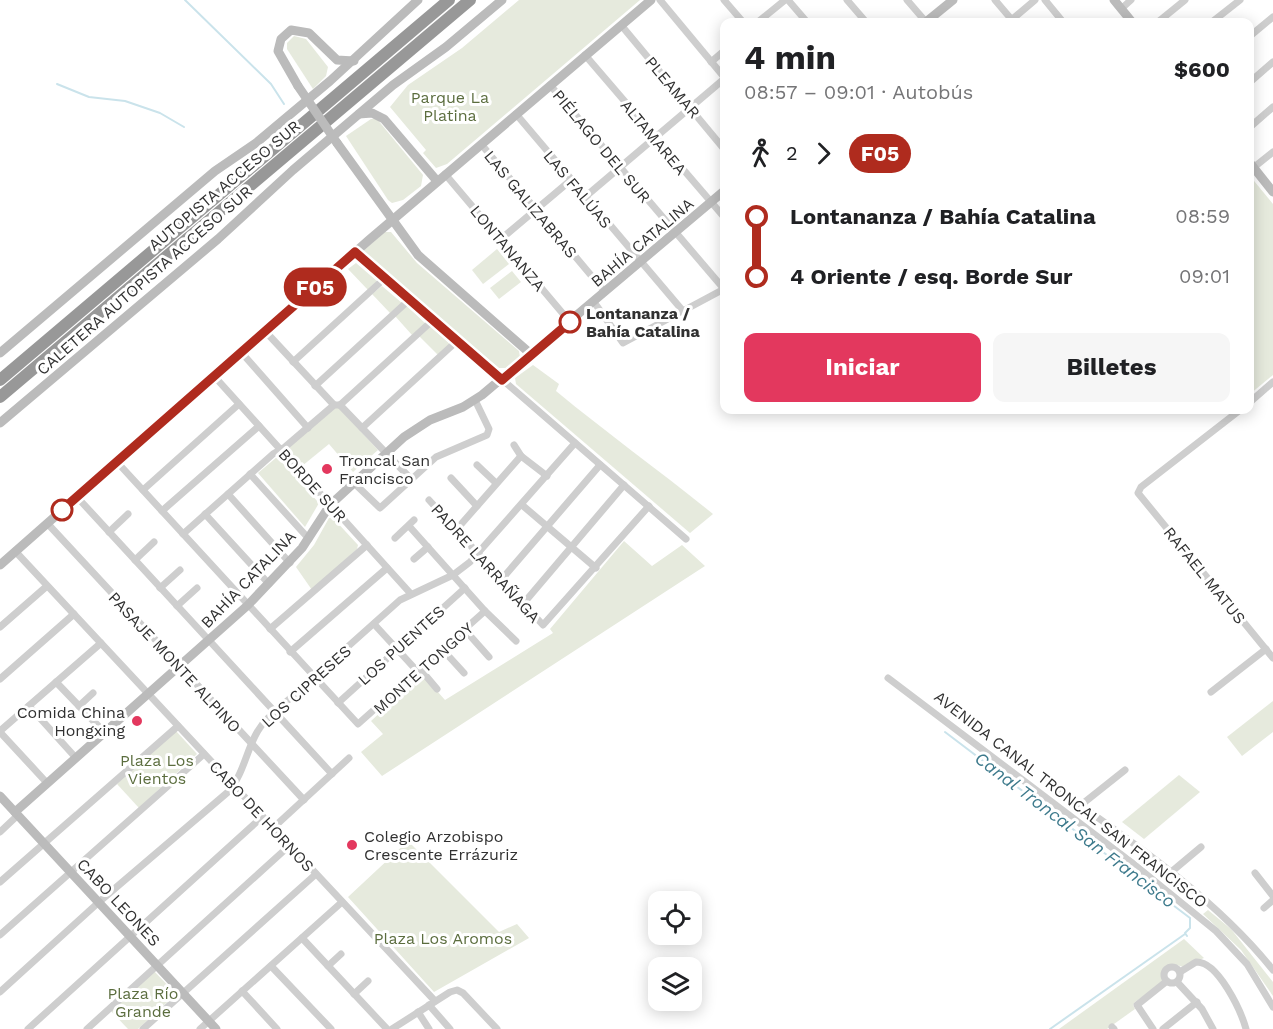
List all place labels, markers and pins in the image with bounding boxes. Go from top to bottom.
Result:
place label: Lontananza / Bahía Catalina [586,304,701,341]
marker: Lontananza / Bahía Catalina [559,311,581,333]
place label: Troncal San Francisco [339,451,430,488]
marker: Troncal San Francisco [320,462,334,476]
unlabelled marker [51,499,73,521]
place label: Comida China Hongxing [17,703,125,740]
marker: Comida China Hongxing [130,714,144,728]
place label: Colegio Arzobispo Crescente Errázuriz [364,827,518,864]
marker: Colegio Arzobispo Crescente Errázuriz [345,838,359,852]

